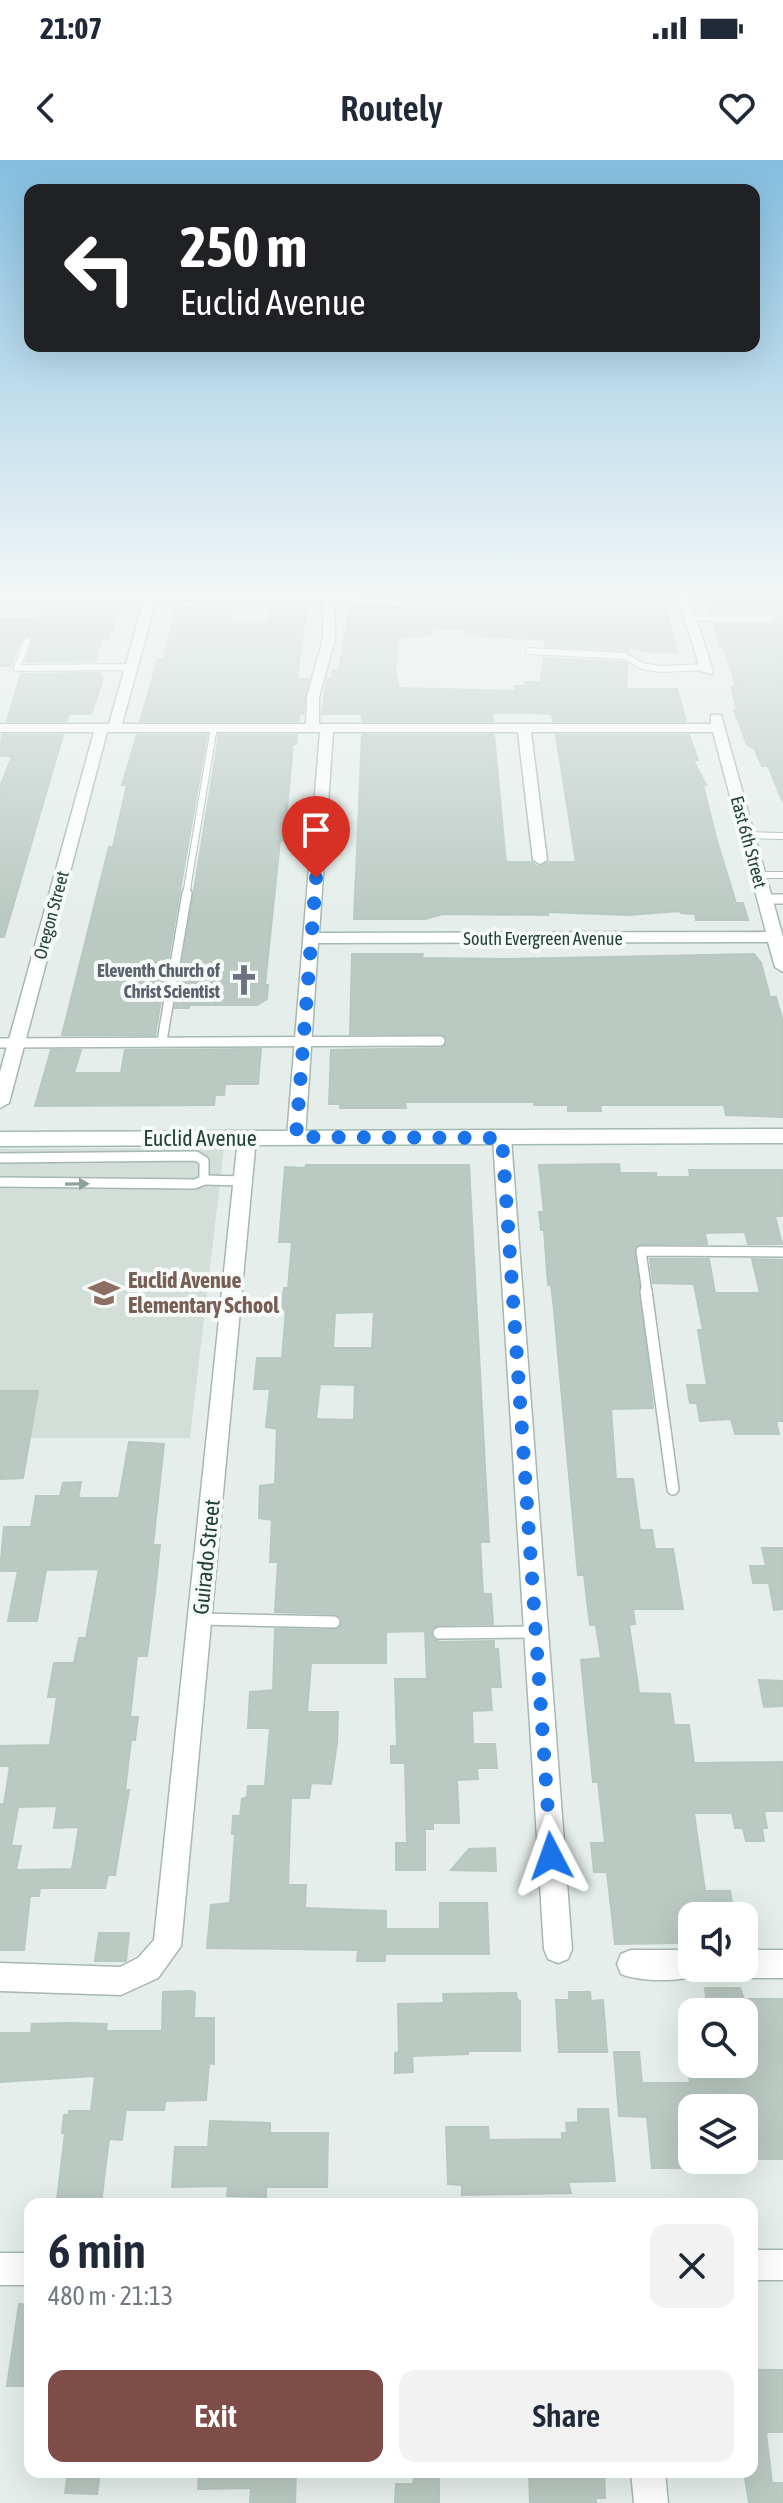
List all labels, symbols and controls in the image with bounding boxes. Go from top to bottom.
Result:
text: 21:07 [40,11,102,45]
icon: back [24,86,68,130]
icon: heart [715,86,759,130]
text: Routely [340,87,443,129]
text: 250 m [180,215,307,279]
icon: left [48,216,152,320]
text: Euclid Avenue [180,281,366,323]
street label: East 6th Street [727,794,771,890]
pin [282,796,350,878]
icon: arrive [294,808,338,852]
street label: Oregon Street [29,869,73,961]
street label: South Evergreen Avenue [463,928,623,949]
place label: Eleventh Church of Christ Scientist [97,960,221,1002]
church icon: Eleventh Church of Christ Scientist [227,963,261,997]
street label: Euclid Avenue [143,1125,257,1151]
one-way arrow [65,1178,90,1190]
place label: Euclid Avenue Elementary School [128,1267,280,1318]
school or university icon: Euclid Avenue Elementary School [87,1276,121,1310]
street label: Guirado Street [187,1498,225,1616]
position arrow [509,1814,593,1898]
map controls [678,1902,758,2174]
button: sound [678,1902,758,1982]
button: search [678,1998,758,2078]
button: layers [678,2094,758,2174]
text: 6 min [48,2223,146,2278]
button: close [650,2224,734,2308]
text: 480 m · 21:13 [48,2281,173,2311]
button: Exit [48,2370,383,2462]
button: Share [399,2370,734,2462]

